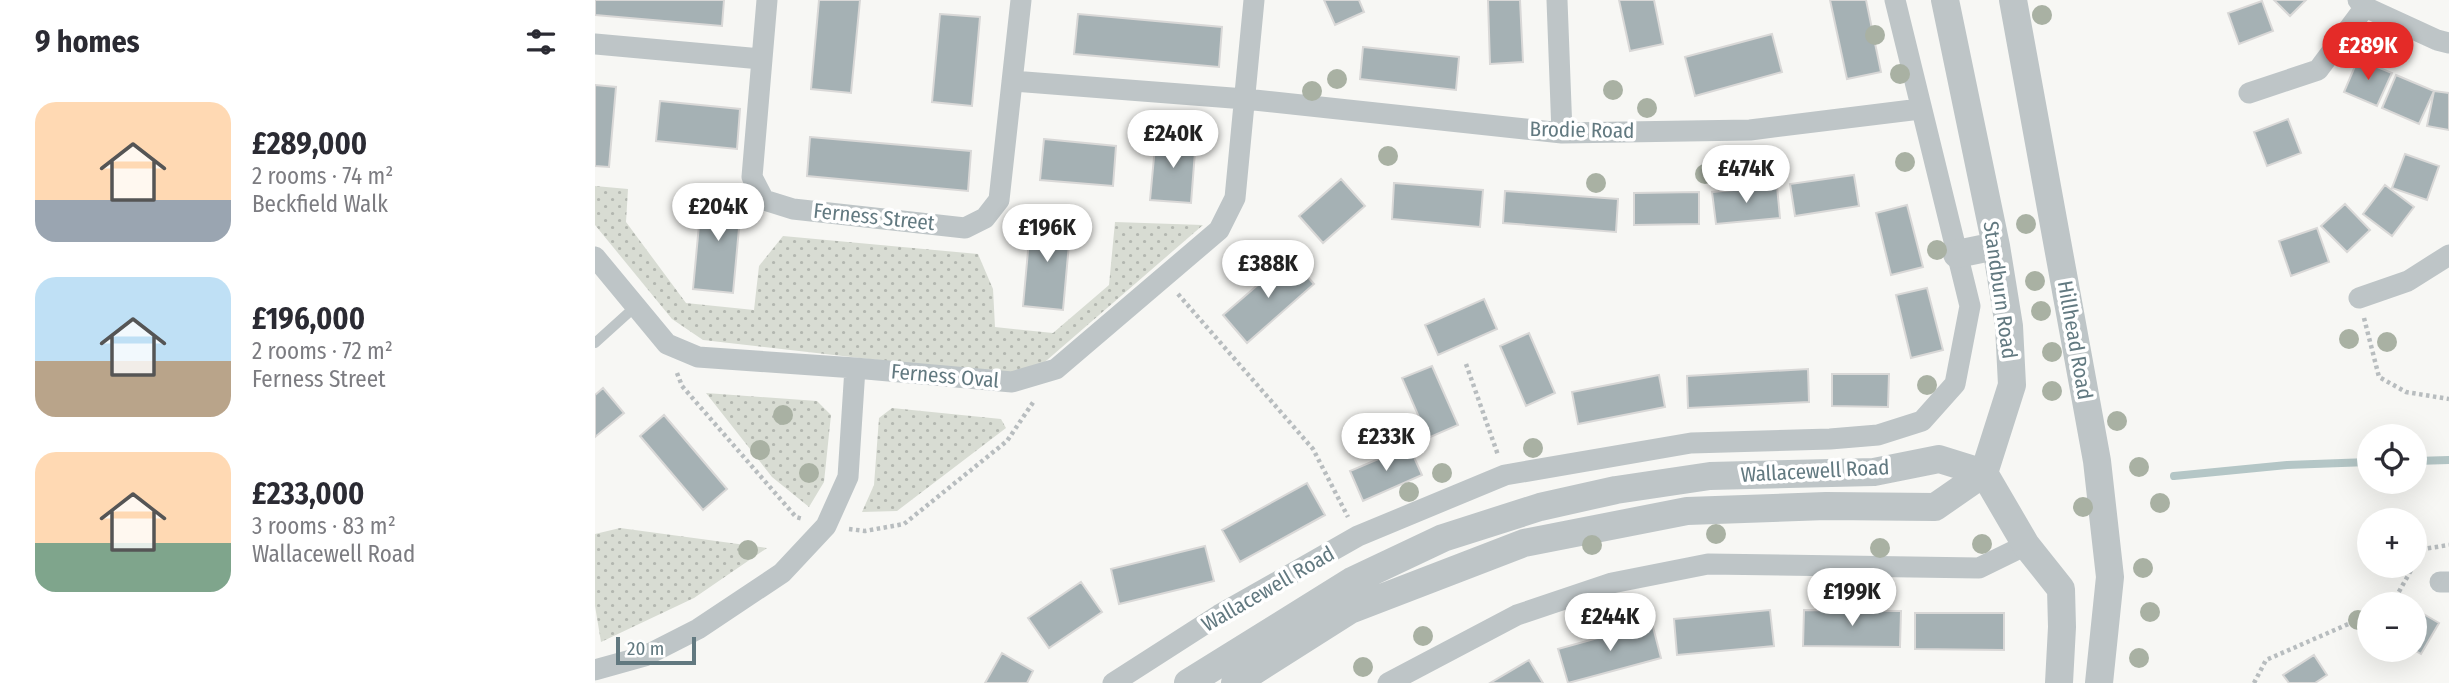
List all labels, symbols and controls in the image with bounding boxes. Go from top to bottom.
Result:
pin: £289K [2319,22,2417,82]
icon: filters [522,23,560,61]
text: 9 homes [35,24,140,60]
text: £289K [2338,31,2398,59]
pin: £240K [1124,110,1222,170]
street label: Brodie Road [1529,116,1635,144]
text: £240K [1143,119,1203,147]
text: £289,000 [252,126,367,162]
icon: home [91,130,175,214]
pin: £474K [1697,146,1795,205]
text: £474K [1718,154,1774,182]
text: 2 rooms · 74 m² [252,162,393,190]
pin: £204K [669,184,767,243]
text: Beckfield Walk [252,190,388,218]
text: £204K [688,192,748,220]
street label: Ferness Street [812,198,936,236]
pin: £196K [998,204,1096,264]
text: £196K [1018,213,1076,241]
street label: Standburn Road [1977,219,2023,361]
pin: £388K [1219,240,1317,300]
text: £388K [1238,249,1298,277]
street label: Hillhead Road [2052,278,2098,402]
text: £196,000 [252,301,365,337]
icon: home [91,305,175,389]
text: 2 rooms · 72 m² [252,337,393,365]
street label: Ferness Oval [890,358,1000,394]
text: Ferness Street [252,365,386,393]
pin: £233K [1337,414,1435,473]
text: £233K [1357,422,1415,450]
map controls [2357,424,2427,662]
button: locate [2357,424,2427,494]
street label: Wallacewell Road [1740,454,1890,488]
text: £233,000 [252,476,365,512]
icon: home [91,480,175,564]
button: + [2357,508,2427,578]
text: 3 rooms · 83 m² [252,512,396,540]
text: Wallacewell Road [252,540,415,568]
street label: Wallacewell Road [1197,540,1339,638]
pin: £199K [1803,568,1901,628]
text: £199K [1823,577,1881,605]
button: − [2357,592,2427,662]
pin: £244K [1561,594,1659,653]
text: £244K [1581,602,1639,630]
scale bar [616,634,697,666]
text: 20 m [627,637,664,660]

